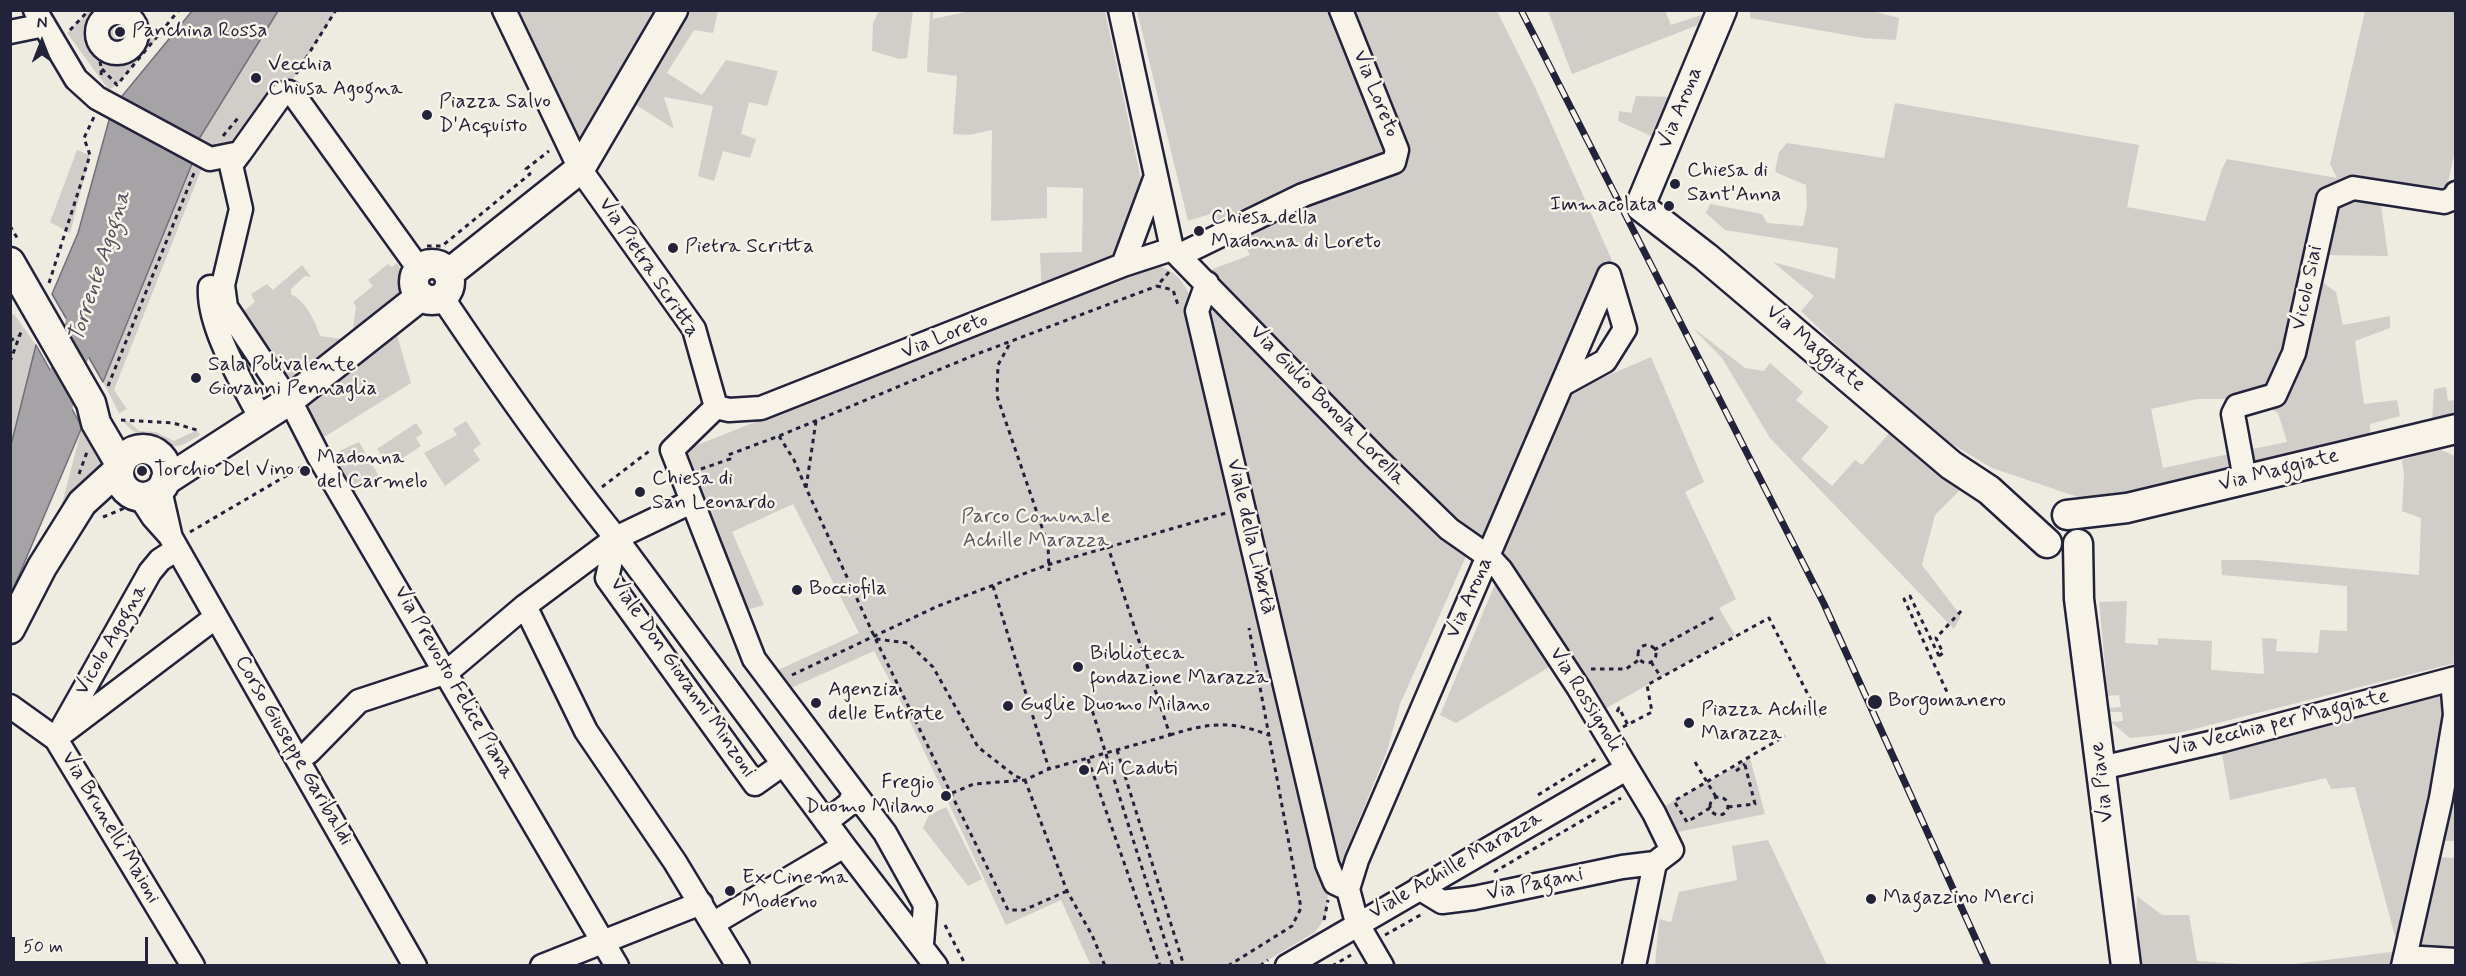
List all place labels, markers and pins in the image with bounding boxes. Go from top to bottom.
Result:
place label: Panchina Rossa [132,19,267,45]
marker: Panchina Rossa [113,25,127,39]
place label: Vecchia Chiusa Agogna [268,53,403,103]
marker: Vecchia Chiusa Agogna [249,71,263,85]
place label: Piazza Salvo D'Acquisto [439,90,551,140]
marker: Piazza Salvo D'Acquisto [420,108,434,122]
place label: Chiesa di Sant'Anna [1687,159,1781,209]
marker: Chiesa di Sant'Anna [1668,177,1682,191]
place label: Immacolata [1550,193,1657,219]
marker: Immacolata [1662,199,1676,213]
place label: Chiesa della Madonna di Loreto [1211,206,1381,256]
marker: Chiesa della Madonna di Loreto [1192,224,1206,238]
place label: Pietra Scritta [685,235,814,261]
marker: Pietra Scritta [666,241,680,255]
place label: Sala Polivalente Giovanni Pennaglia [208,353,377,403]
marker: Sala Polivalente Giovanni Pennaglia [189,371,203,385]
place label: Madonna del Carmelo [317,446,428,496]
place label: Torchio Del Vino [154,458,294,484]
marker: Torchio Del Vino [135,464,149,478]
marker: Madonna del Carmelo [298,464,312,478]
place label: Chiesa di San Leonardo [652,467,776,517]
marker: Chiesa di San Leonardo [633,485,647,499]
place label: Bocciofila [809,577,887,603]
marker: Bocciofila [790,583,804,597]
place label: Biblioteca fondazione Marazza [1090,642,1269,692]
marker: Biblioteca fondazione Marazza [1071,660,1085,674]
place label: Agenzia delle Entrate [828,678,944,728]
place label: Borgomanero [1888,689,2006,715]
place label: Guglie Duomo Milano [1020,693,1210,719]
marker: Borgomanero [1866,693,1884,711]
marker: Agenzia delle Entrate [809,696,823,710]
place label: Piazza Achille Marazza [1701,698,1828,748]
marker: Guglie Duomo Milano [1001,699,1015,713]
marker: Piazza Achille Marazza [1682,716,1696,730]
place label: Ai Caduti [1096,757,1177,783]
marker: Ai Caduti [1077,763,1091,777]
place label: Fregio Duomo Milano [805,771,934,821]
marker: Fregio Duomo Milano [939,789,953,803]
place label: Ex Cinema Moderno [742,866,848,916]
marker: Ex Cinema Moderno [723,884,737,898]
place label: Magazzino Merci [1883,886,2034,912]
marker: Magazzino Merci [1864,892,1878,906]

